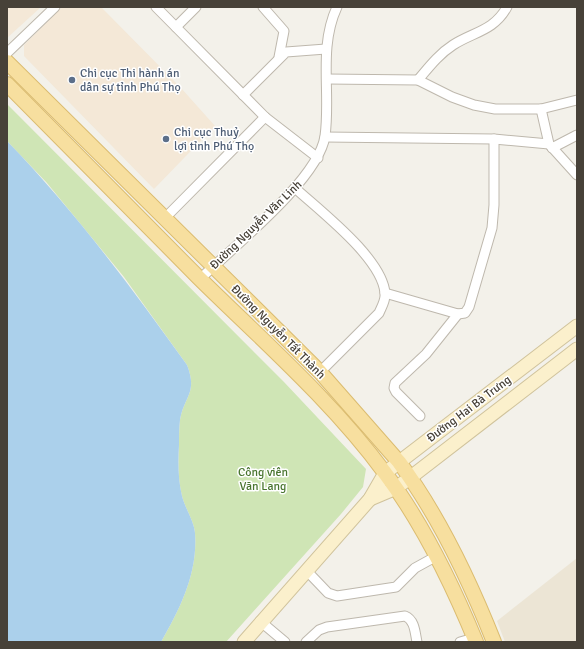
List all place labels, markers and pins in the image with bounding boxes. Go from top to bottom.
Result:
place label: Chi cục Thi hành án dân sự tỉnh Phú Thọ [80,66,181,95]
marker: Chi cục Thi hành án dân sự tỉnh Phú Thọ [67,75,77,85]
place label: Chi cục Thuỷ lợi tỉnh Phú Thọ [174,125,254,154]
marker: Chi cục Thuỷ lợi tỉnh Phú Thọ [161,134,171,144]

